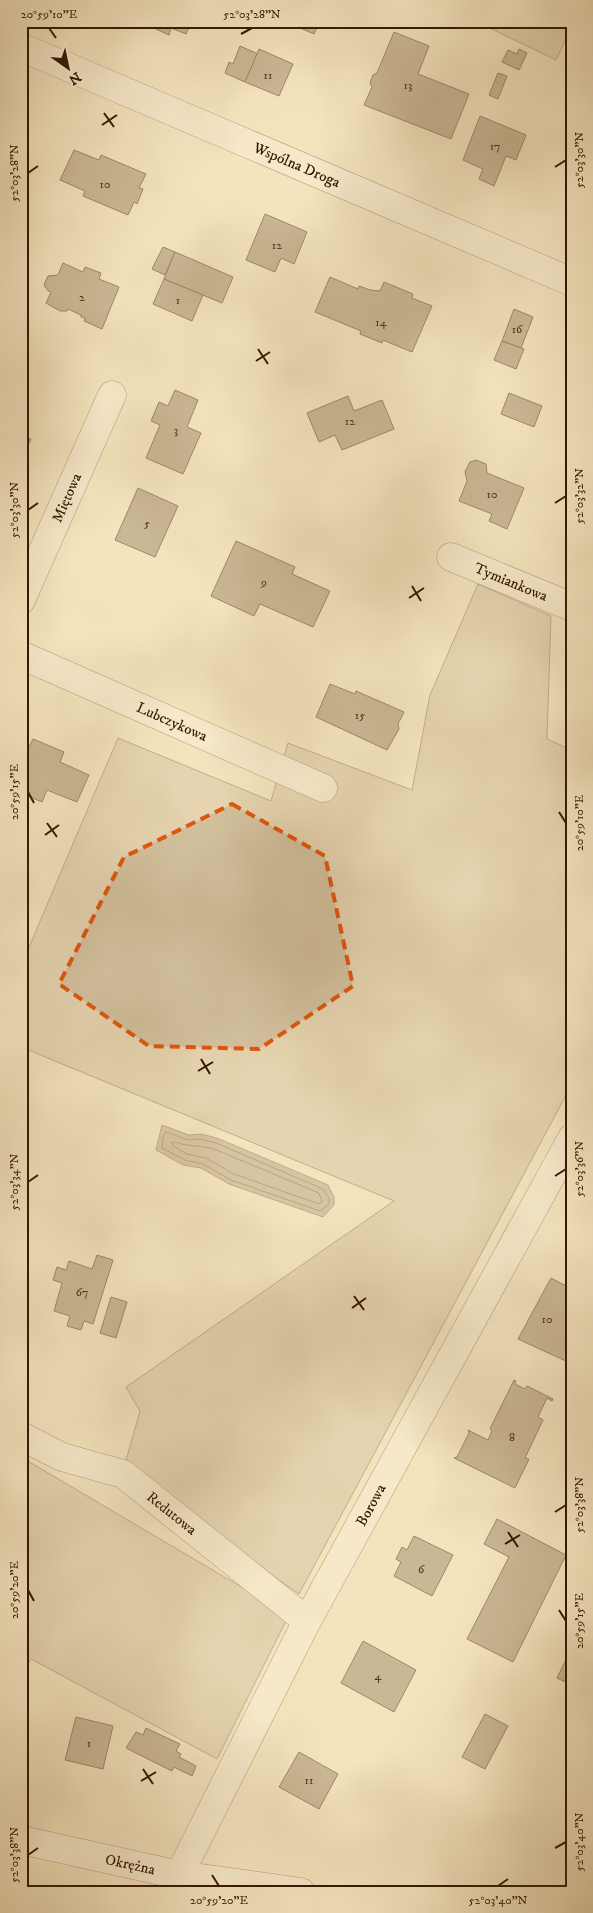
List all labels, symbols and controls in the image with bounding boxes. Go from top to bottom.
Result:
text: 20°59'10"E [21,7,78,22]
text: 52°03'28"N [223,7,281,22]
north arrow [42,42,92,92]
text: N [64,67,84,89]
house number: 11 [264,68,272,83]
house number: 13 [404,78,412,93]
text: 52°03'30"N [572,132,587,188]
street label: Wspólna Droga [250,137,344,192]
house number: 17 [490,139,500,154]
text: 52°03'28"N [7,144,22,202]
house number: 10 [100,177,110,192]
house number: 12 [272,238,282,253]
house number: 2 [79,290,85,305]
house number: 1 [176,293,180,308]
house number: 14 [375,315,388,330]
house number: 16 [512,322,523,337]
house number: 12 [345,414,355,429]
house number: 3 [174,423,178,438]
text: 52°03'32"N [572,468,587,524]
street label: Miętowa [47,470,86,525]
text: 52°03'30"N [7,482,22,538]
house number: 10 [487,487,497,502]
house number: 5 [144,516,150,531]
street label: Tymiankowa [472,558,551,606]
house number: 9 [260,575,267,590]
street label: Lubczykowa [134,698,211,746]
house number: 15 [355,708,365,723]
text: 20°59'15"E [7,764,22,820]
text: 20°59'10"E [572,794,587,851]
text: 52°03'36"N [572,1141,587,1197]
text: 52°03'34"N [7,1153,22,1210]
house number: 67 [76,1285,88,1300]
house number: 10 [542,1312,552,1327]
house number: 8 [509,1430,515,1445]
text: 52°03'38"N [572,1477,587,1533]
street label: Borowa [351,1480,390,1530]
street label: Redutowa [143,1487,201,1539]
text: 20°59'20"E [7,1560,22,1619]
house number: 6 [418,1562,425,1577]
text: 20°59'15"E [572,1593,587,1649]
house number: 4 [375,1669,383,1684]
house number: 1 [87,1736,91,1751]
house number: 11 [305,1773,313,1788]
text: 52°03'40"N [572,1812,587,1871]
text: 52°03'38"N [7,1827,22,1883]
street label: Okrężna [104,1849,158,1879]
text: 20°59'20"E [190,1893,249,1908]
text: 52°03'40"N [469,1893,528,1908]

